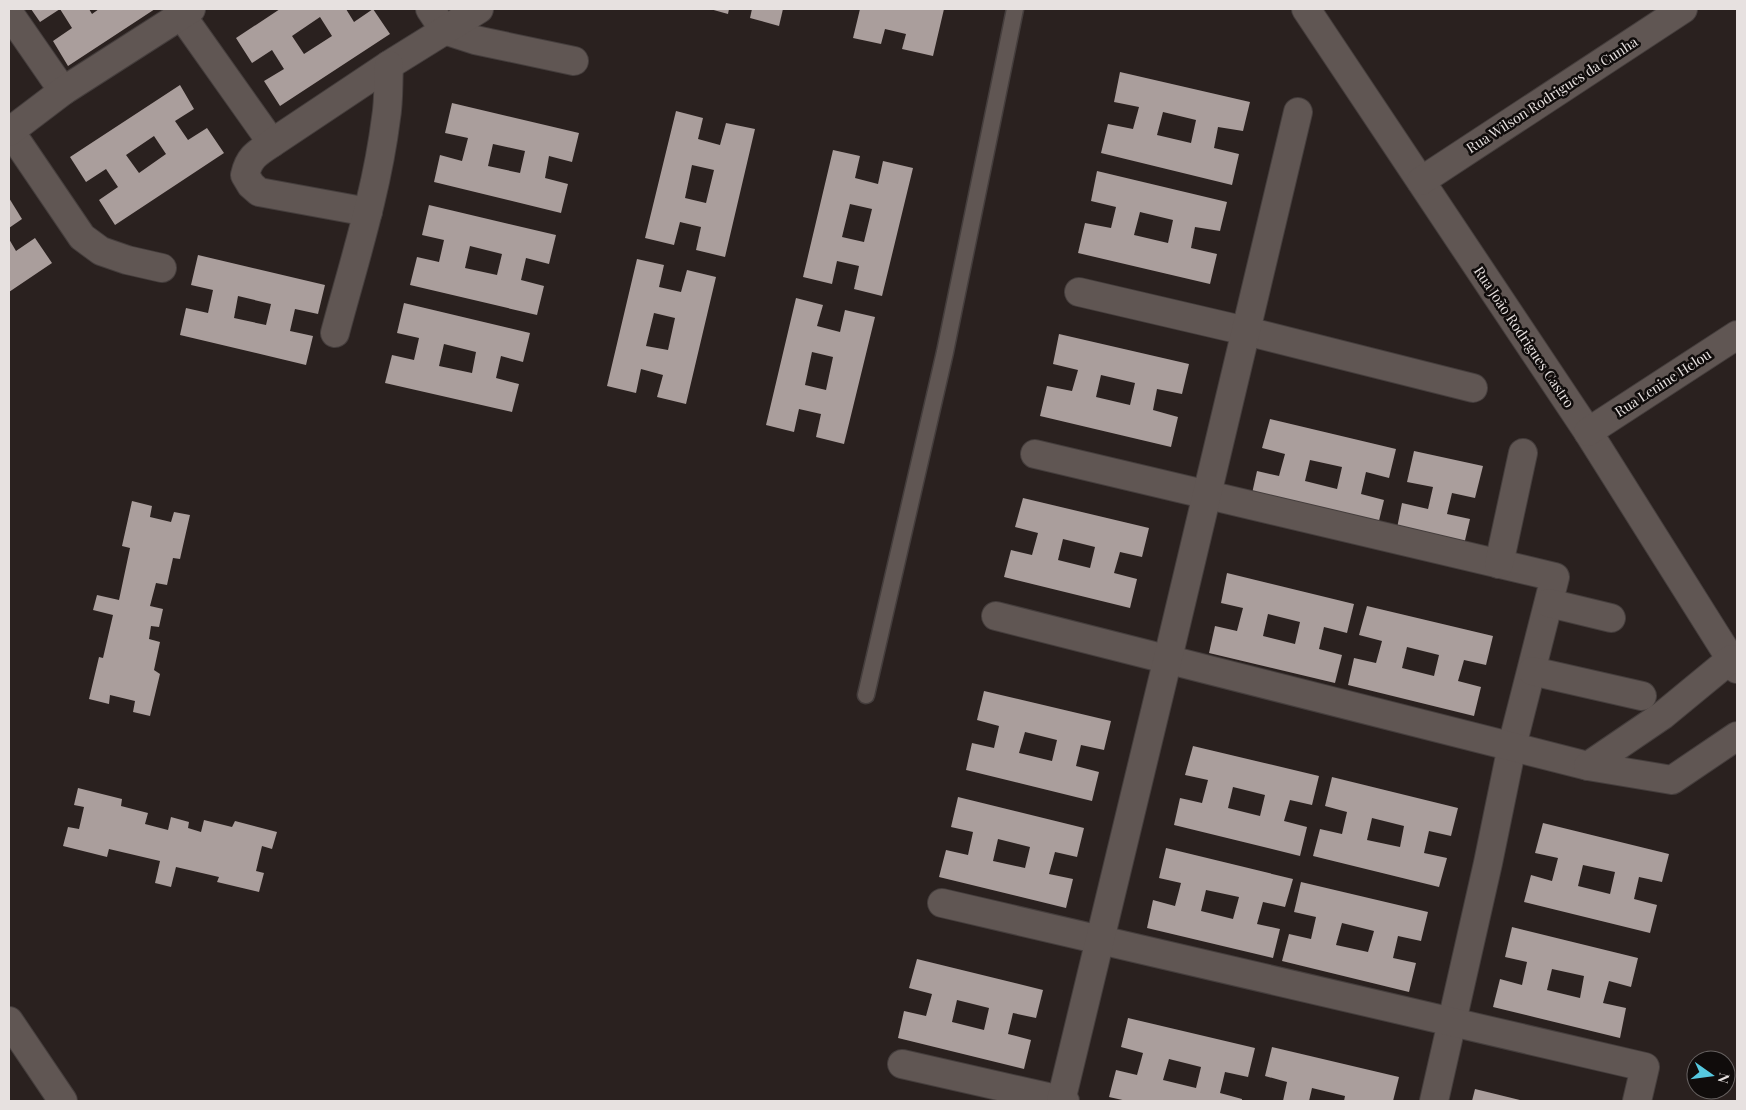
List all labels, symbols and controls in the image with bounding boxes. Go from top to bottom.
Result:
street label: Rua Wilson Rodrigues da Cunha [1462,32,1641,157]
street label: Rua João Rodrigues Castro [1470,262,1579,411]
street label: Rua Lenine Helou [1611,344,1715,421]
north arrow [1686,1050,1736,1100]
text: N [1714,1071,1735,1085]

